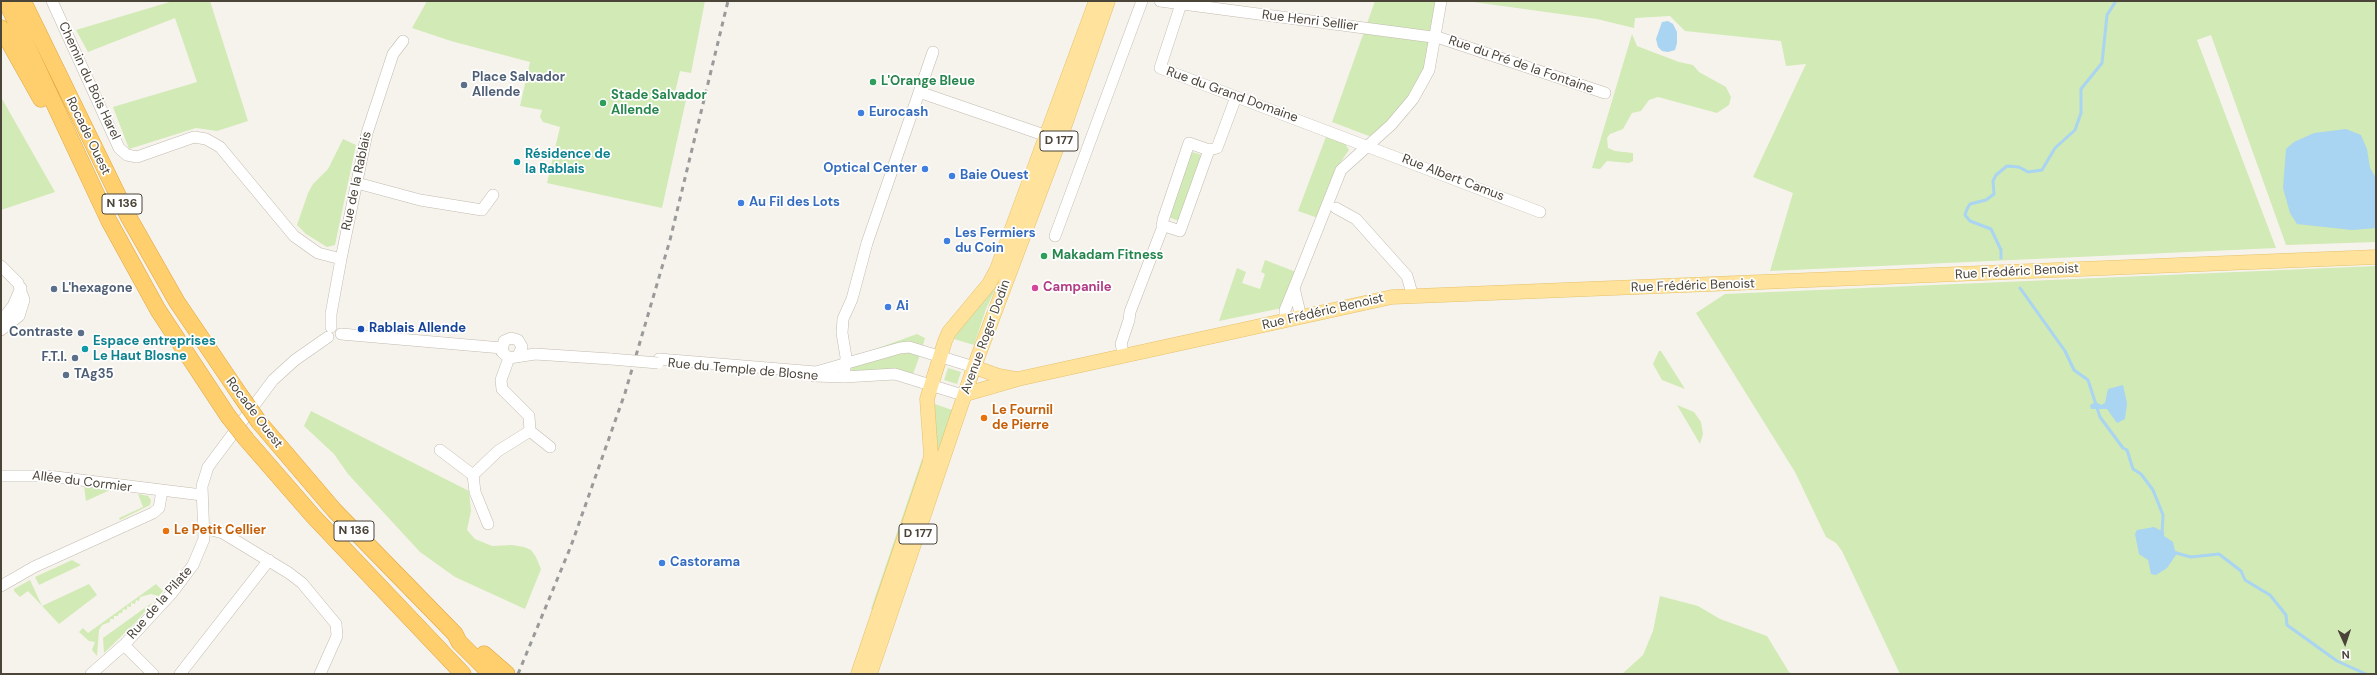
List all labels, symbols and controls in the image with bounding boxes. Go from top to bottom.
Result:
street label: Rue Henri Sellier [1261,7,1359,35]
street label: Chemin du Bois Harel [55,20,123,142]
street label: Rue du Pré de la Fontaine [1446,33,1596,97]
street label: Rue du Grand Domaine [1164,64,1300,126]
place label: Place Salvador Allende [472,70,565,101]
place label: L'Orange Bleue [881,74,975,90]
marker: L'Orange Bleue [868,77,878,87]
marker: Place Salvador Allende [459,80,469,90]
place label: Stade Salvador Allende [611,88,707,119]
street label: Rocade Ouest [62,94,114,178]
marker: Stade Salvador Allende [598,98,608,108]
place label: Eurocash [869,105,928,121]
marker: Eurocash [856,108,866,118]
street label: Rue de la Rablais [339,130,375,232]
road number: D 177 [1040,131,1078,151]
place label: Résidence de la Rablais [525,147,611,178]
street label: Rue Albert Camus [1400,151,1506,205]
marker: Résidence de la Rablais [512,157,522,167]
place label: Optical Center [823,161,917,177]
marker: Optical Center [920,164,930,174]
place label: Baie Ouest [960,168,1029,184]
marker: Baie Ouest [947,171,957,181]
road number: N 136 [102,194,142,214]
place label: Au Fil des Lots [749,195,840,211]
marker: Au Fil des Lots [736,198,746,208]
place label: Les Fermiers du Coin [955,226,1036,257]
marker: Les Fermiers du Coin [942,236,952,246]
place label: Makadam Fitness [1052,248,1164,264]
marker: Makadam Fitness [1039,251,1049,261]
street label: Rue Frédéric Benoist [1955,261,2079,283]
street label: Rue Frédéric Benoist [1631,276,1755,296]
street label: Avenue Roger Dodin [958,278,1014,396]
place label: Campanile [1043,280,1111,296]
place label: L'hexagone [62,281,133,297]
marker: Campanile [1030,283,1040,293]
marker: L'hexagone [49,284,59,294]
street label: Rue Frédéric Benoist [1261,290,1385,334]
place label: Ai [896,299,909,315]
marker: Ai [883,302,893,312]
place label: Rablais Allende [369,321,466,337]
marker: Rablais Allende [356,324,366,334]
place label: Contraste [9,325,73,341]
marker: Contraste [76,328,86,338]
place label: Espace entreprises Le Haut Blosne [93,334,216,365]
marker: Espace entreprises Le Haut Blosne [80,344,90,354]
place label: F.T.I. [42,350,67,366]
marker: F.T.I. [70,353,80,363]
street label: Rue du Temple de Blosne [667,356,819,384]
place label: TAg35 [74,367,114,383]
marker: TAg35 [61,370,71,380]
street label: Rocade Ouest [222,374,286,452]
place label: Le Fournil de Pierre [992,403,1053,434]
marker: Le Fournil de Pierre [979,413,989,423]
street label: Allée du Cormier [31,468,133,496]
road number: N 136 [334,521,374,541]
place label: Le Petit Cellier [174,523,266,539]
road number: D 177 [899,524,937,544]
marker: Le Petit Cellier [161,526,171,536]
place label: Castorama [670,555,740,571]
marker: Castorama [657,558,667,568]
street label: Rue de la Pilate [124,563,196,643]
north arrow [2325,623,2365,663]
text: N [2341,648,2350,662]

